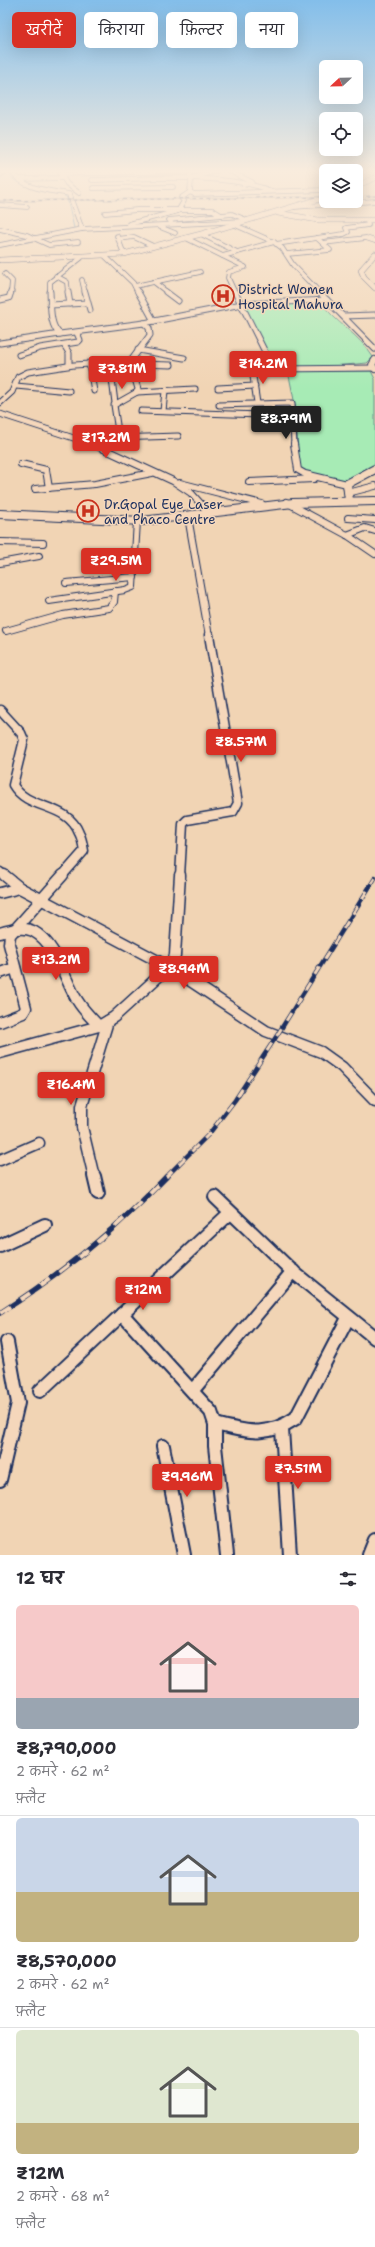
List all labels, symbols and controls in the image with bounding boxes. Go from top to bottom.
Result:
chip: खरीदें [12,12,76,48]
chip: किराया [84,12,158,48]
chip: फ़िल्टर [166,12,237,48]
chip: नया [245,12,298,48]
north arrow [319,60,363,104]
map controls [319,60,363,208]
button: locate [319,112,363,156]
button: layers [319,164,363,208]
place label: District Women Hospital Mahura [238,281,343,313]
hospital icon: District Women Hospital Mahura [210,283,236,309]
pin: ₹14.2M [230,351,296,385]
text: ₹14.2M [238,355,288,372]
pin: ₹7.81M [89,356,155,390]
text: ₹7.81M [98,360,146,377]
pin: ₹8.79M [253,406,319,440]
text: ₹8.79M [260,410,312,427]
pin: ₹17.2M [73,425,139,459]
text: ₹17.2M [82,429,130,446]
place label: Dr.Gopal Eye Laser and Phaco Centre [104,496,223,528]
hospital icon: Dr.Gopal Eye Laser and Phaco Centre [75,498,101,524]
pin: ₹29.5M [83,548,149,582]
text: ₹29.5M [90,552,142,569]
pin: ₹8.57M [208,729,274,763]
text: ₹8.57M [215,733,267,750]
pin: ₹13.2M [23,947,89,981]
text: ₹13.2M [31,951,81,968]
pin: ₹8.94M [151,956,217,990]
text: ₹8.94M [158,960,210,977]
pin: ₹16.4M [38,1072,104,1106]
text: ₹16.4M [47,1076,95,1093]
pin: ₹12M [119,1277,167,1311]
text: ₹12M [124,1281,162,1298]
pin: ₹7.51M [265,1456,331,1490]
text: ₹7.51M [274,1460,322,1477]
pin: ₹9.96M [154,1464,220,1498]
text: ₹9.96M [161,1468,213,1485]
text: 12 घर [16,1567,64,1589]
icon: filters [337,1568,359,1590]
icon: home [152,1631,224,1703]
text: ₹8,790,000 [16,1737,116,1759]
text: 2 कमरे · 62 m² [16,1763,109,1780]
text: फ़्लैट [16,1790,46,1807]
icon: home [152,1844,224,1916]
text: ₹8,570,000 [16,1950,117,1972]
text: 2 कमरे · 62 m² [16,1976,109,1993]
text: फ़्लैट [16,2003,46,2020]
icon: home [152,2056,224,2128]
text: ₹12M [16,2162,64,2184]
text: 2 कमरे · 68 m² [16,2188,110,2205]
text: फ़्लैट [16,2215,46,2232]

